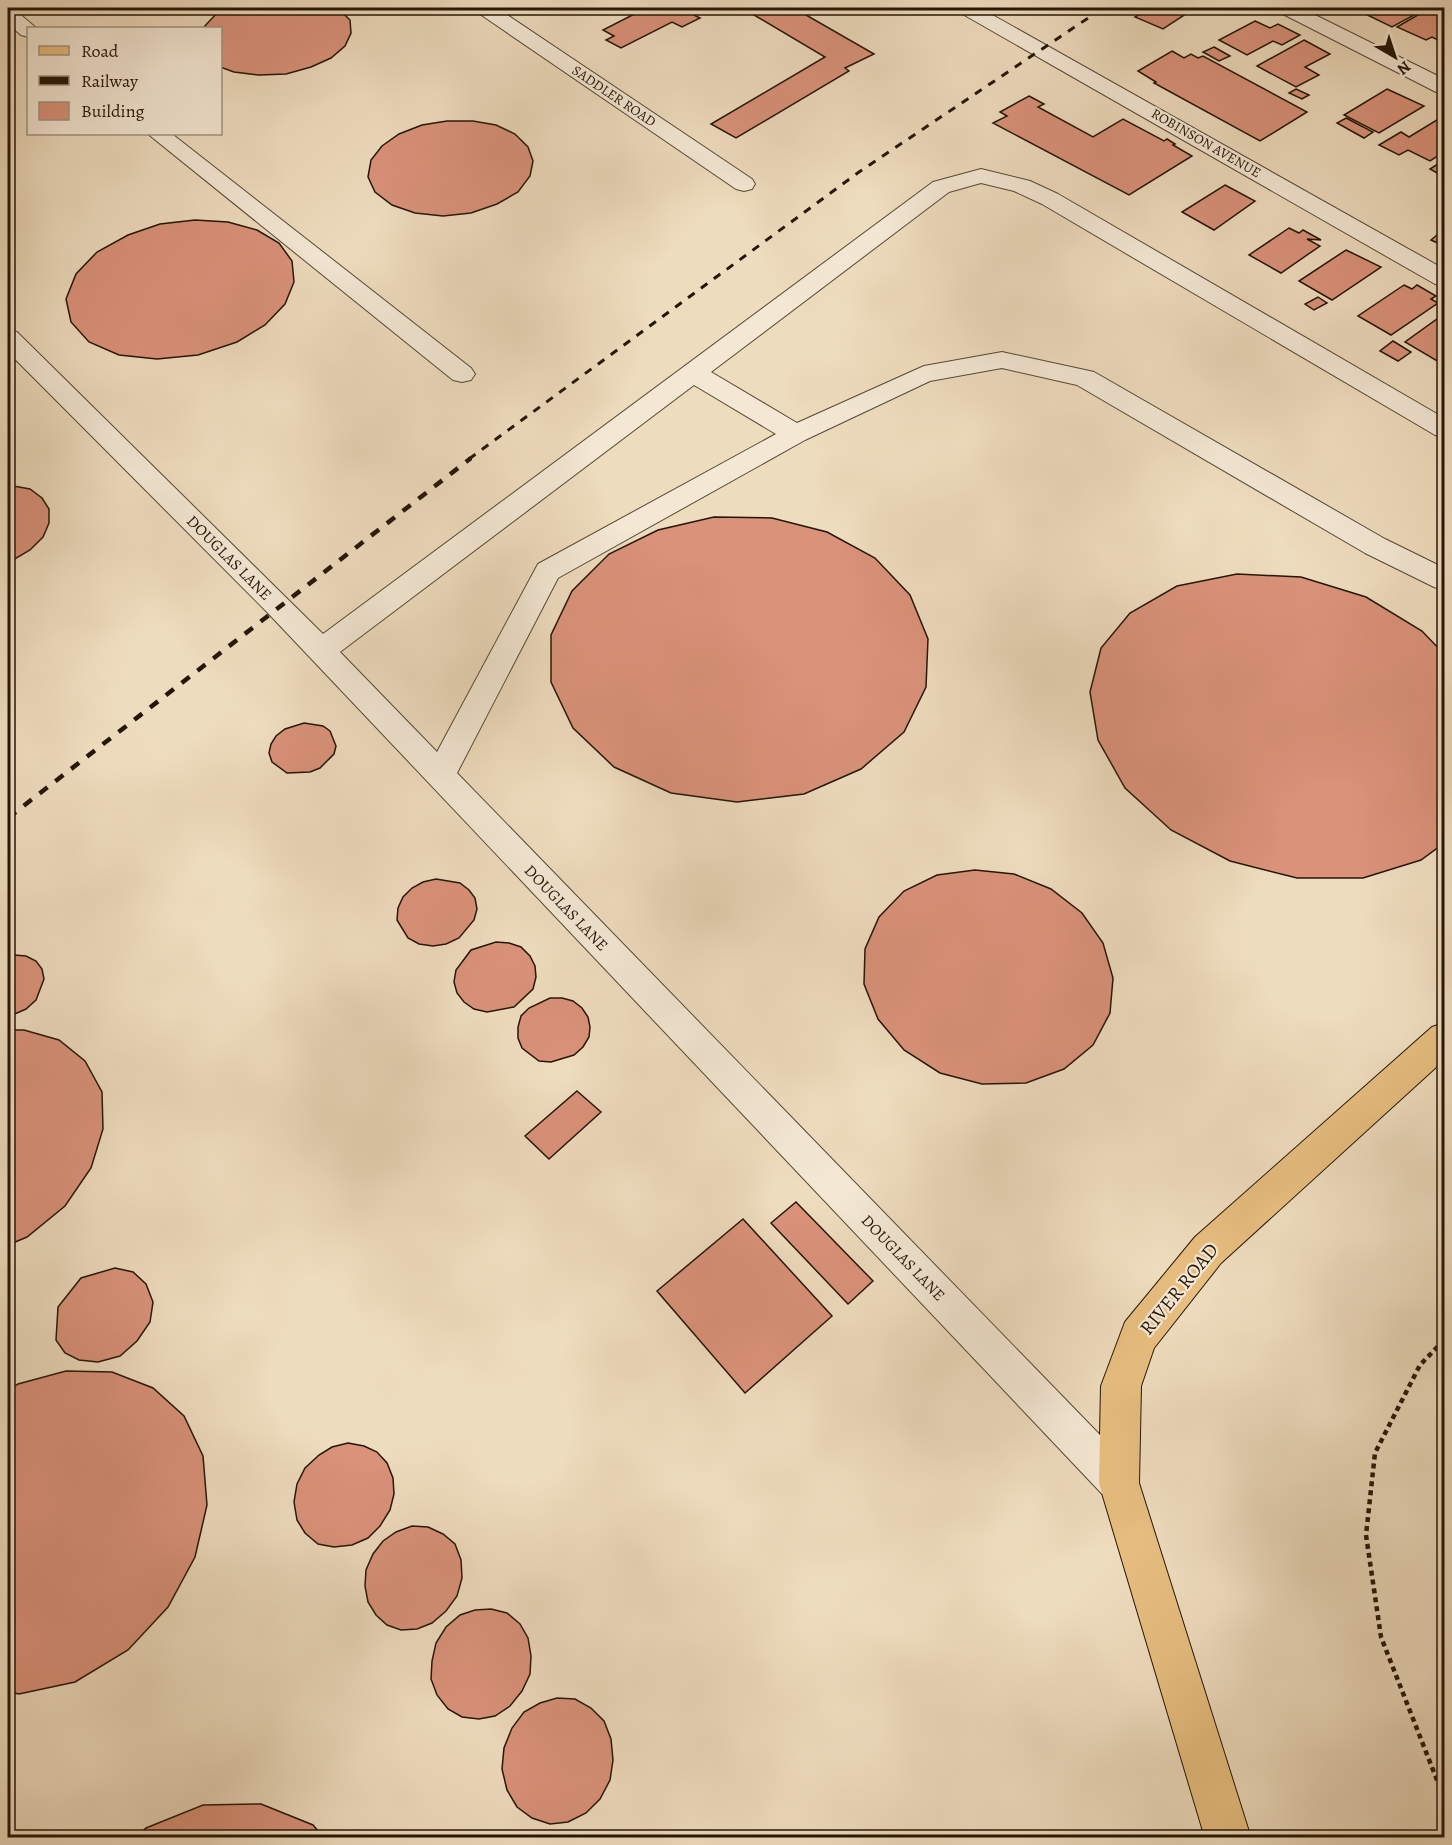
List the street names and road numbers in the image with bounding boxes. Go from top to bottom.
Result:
street label: SADDLER ROAD [568,61,660,131]
street label: ROBINSON AVENUE [1148,104,1264,182]
street label: DOUGLAS LANE [182,511,276,605]
street label: DOUGLAS LANE [519,860,613,956]
street label: DOUGLAS LANE [856,1210,950,1306]
street label: RIVER ROAD [1134,1237,1224,1341]

